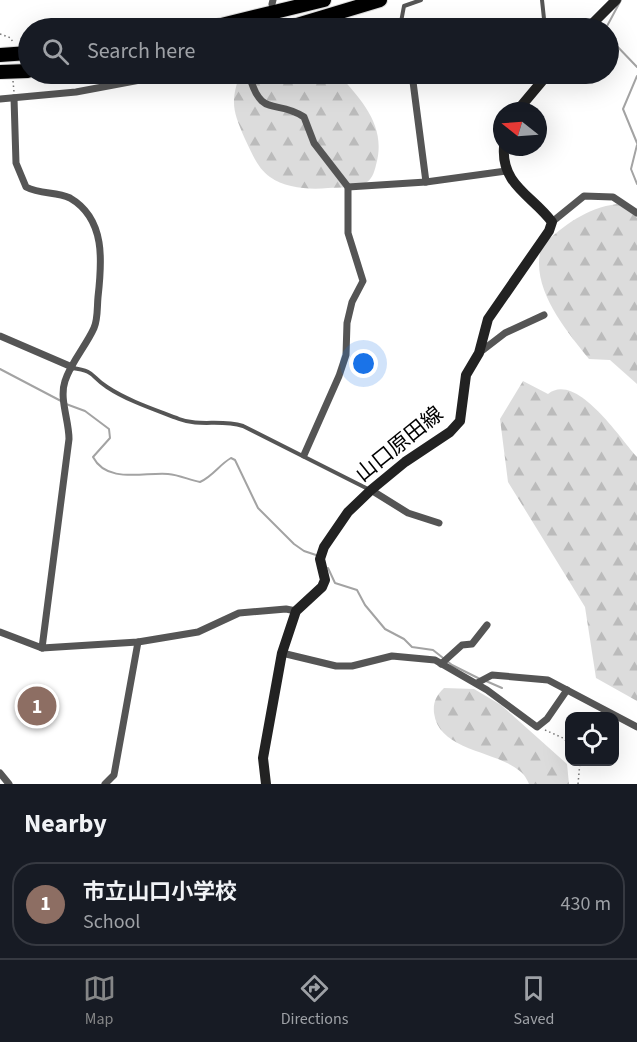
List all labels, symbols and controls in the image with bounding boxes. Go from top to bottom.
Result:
search box [18,18,619,84]
icon: search [39,35,72,68]
text: Search here [87,35,195,67]
north arrow [493,102,547,156]
your location [349,349,378,378]
street label: 山口原田線 [349,399,449,489]
pin: 1 [18,684,57,728]
map controls [565,712,619,766]
button: locate [565,712,619,766]
text: Nearby [24,805,107,842]
text: 市立山口小学校 [83,876,237,908]
text: 1 [40,890,51,918]
text: 430 m [561,890,611,918]
text: School [83,908,140,936]
tab: Map [83,972,116,1030]
tab: Directions [281,972,348,1030]
tab: Saved [514,972,554,1030]

